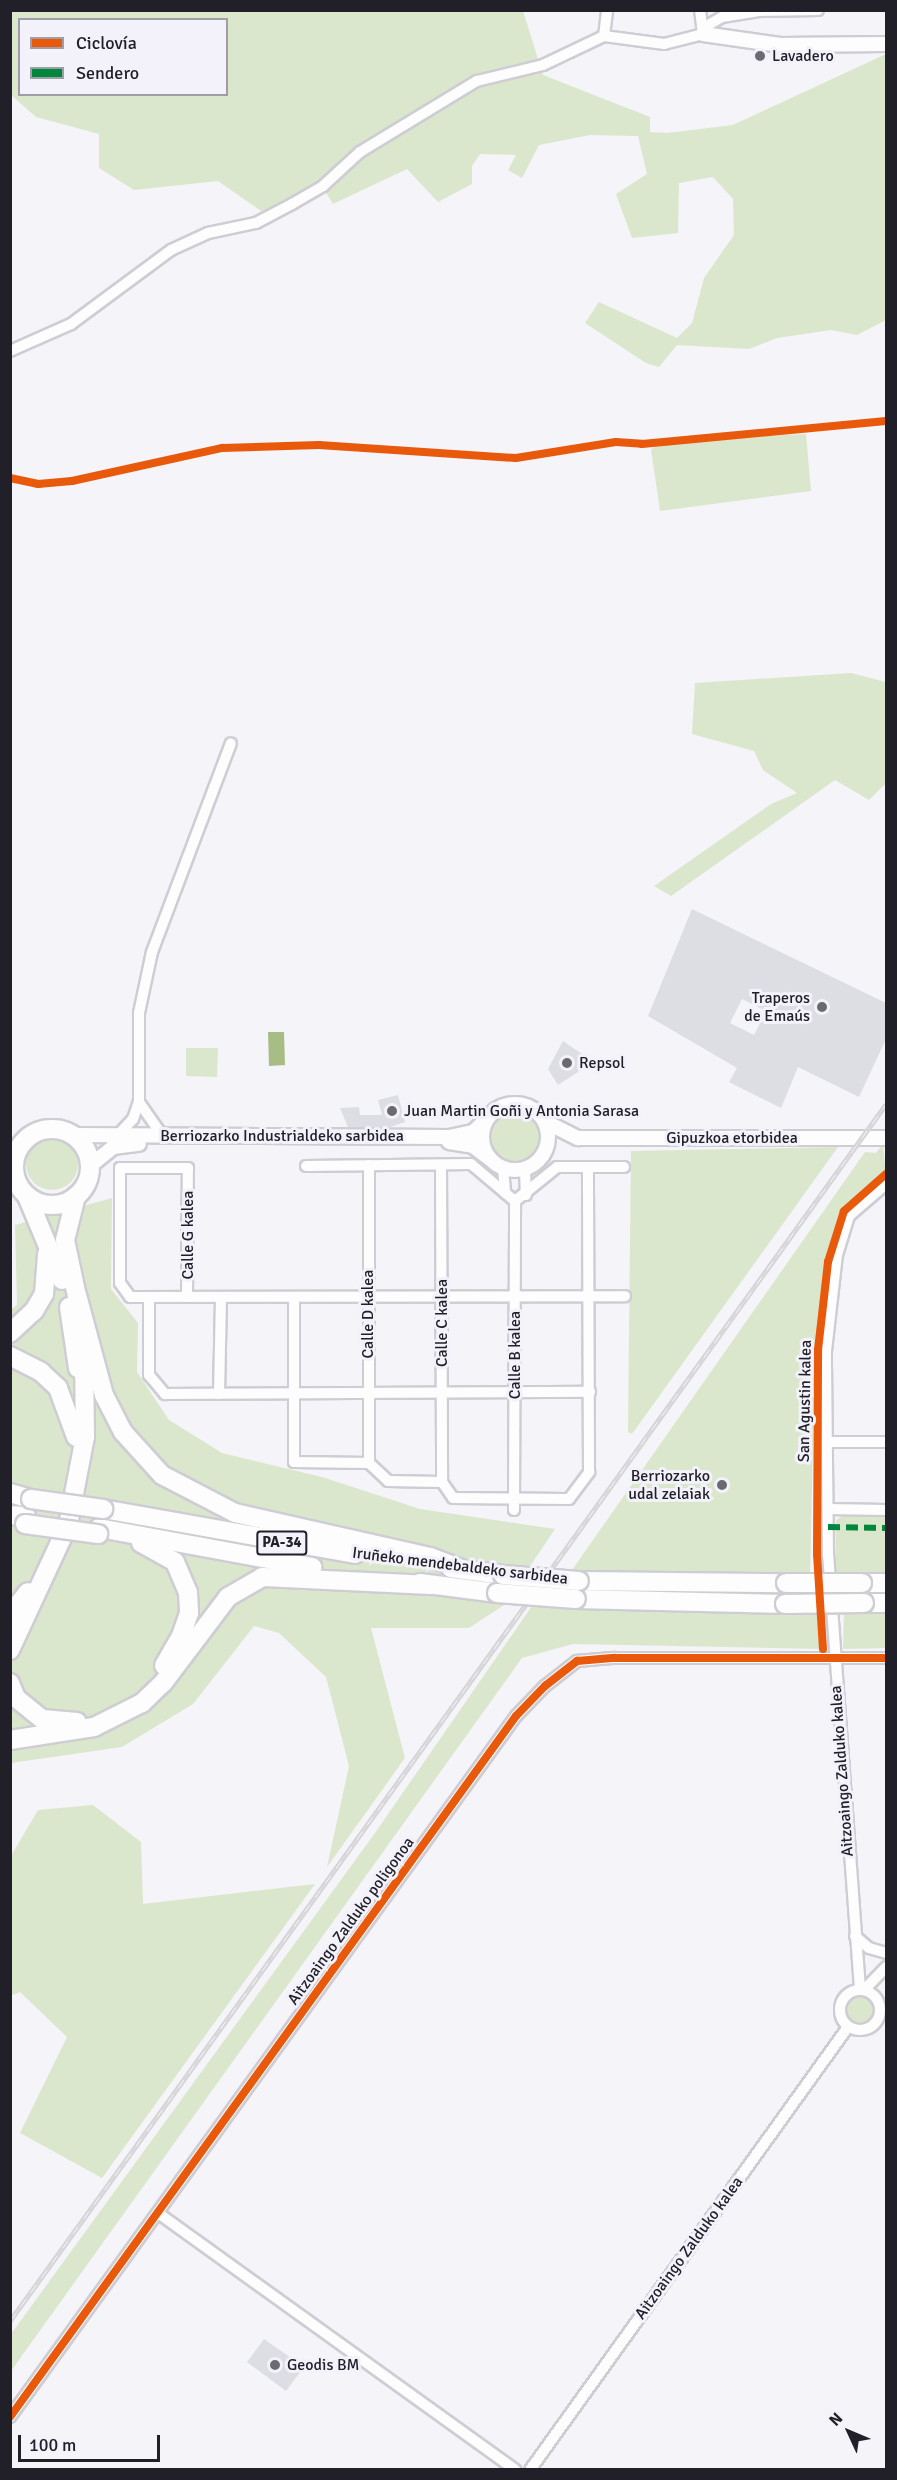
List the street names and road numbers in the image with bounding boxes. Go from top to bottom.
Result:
street label: Berriozarko Industrialdeko sarbidea [160,1126,404,1146]
street label: Gipuzkoa etorbidea [666,1128,798,1148]
street label: Calle G kalea [178,1191,198,1279]
street label: Calle D kalea [358,1270,378,1358]
street label: Calle C kalea [432,1279,452,1367]
street label: Calle B kalea [505,1311,525,1399]
street label: San Agustin kalea [794,1340,816,1462]
road number: PA-34 [255,1531,309,1555]
street label: Iruñeko mendebaldeko sarbidea [351,1543,569,1589]
street label: Aitzoaingo Zalduko kalea [826,1685,858,1857]
street label: Aitzoaingo Zalduko poligonoa [284,1833,418,2009]
street label: Aitzoaingo Zalduko kalea [631,2173,747,2323]

